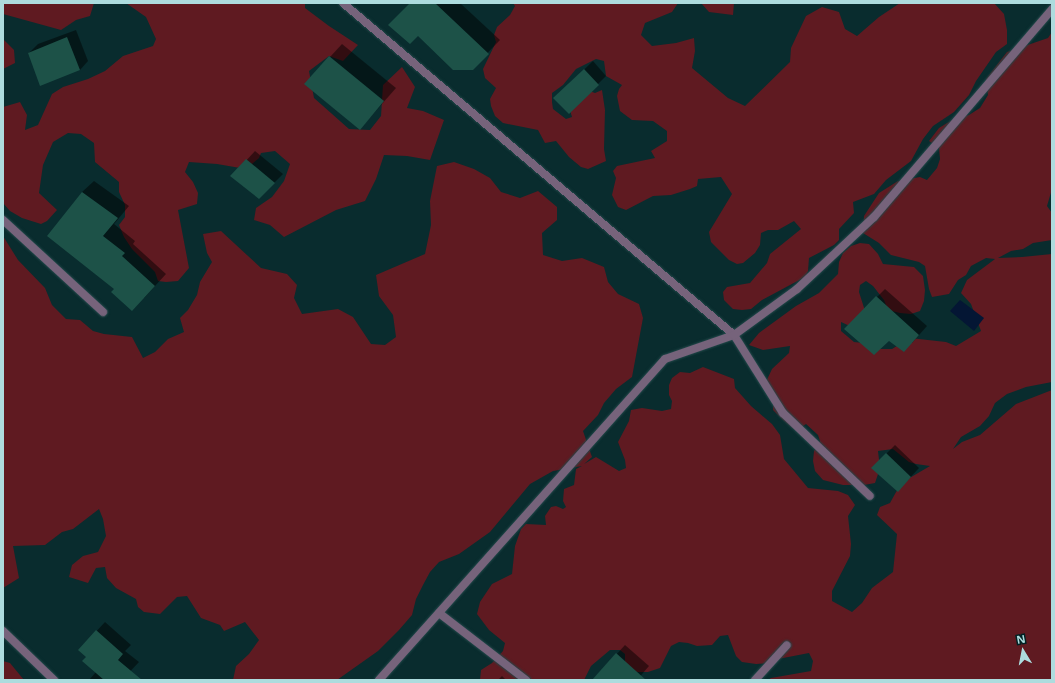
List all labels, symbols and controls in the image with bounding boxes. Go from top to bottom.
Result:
north arrow [1003,631,1043,671]
text: N [1015,631,1027,647]

